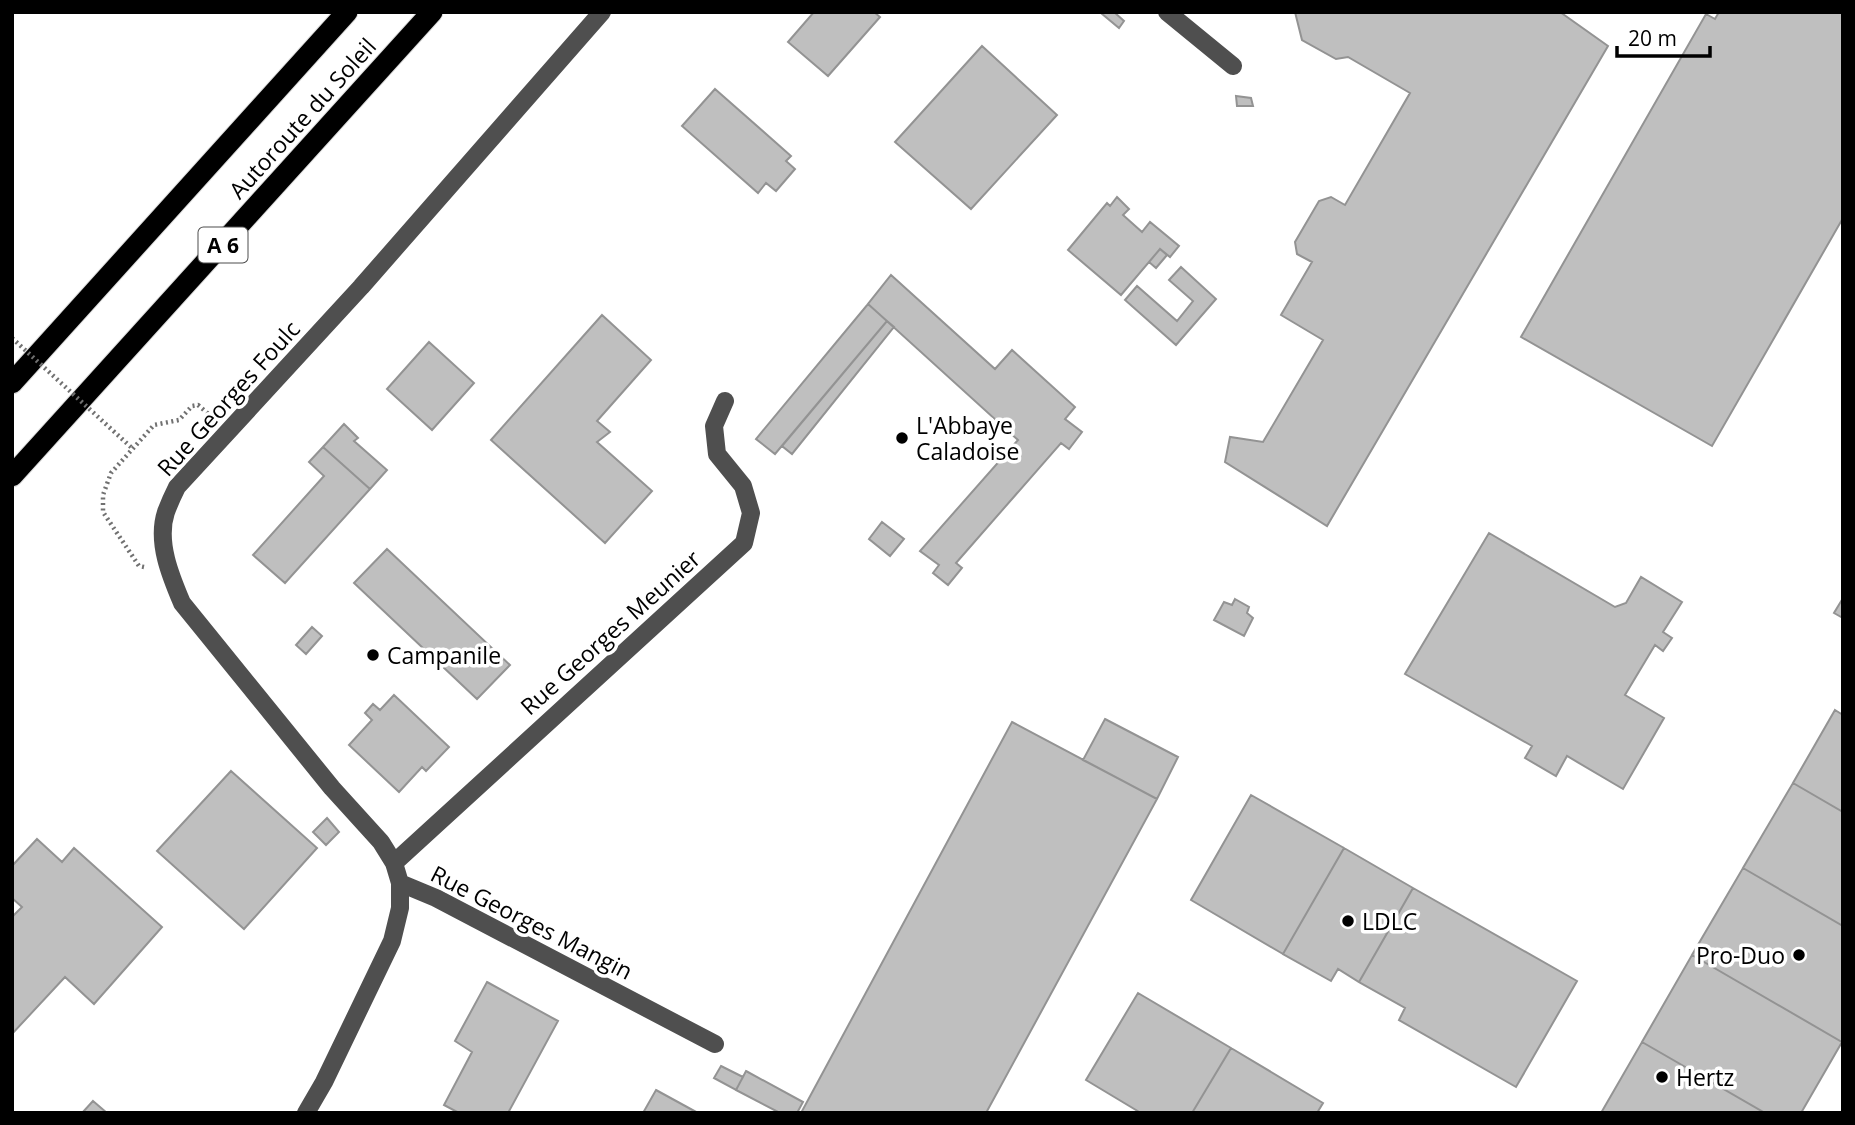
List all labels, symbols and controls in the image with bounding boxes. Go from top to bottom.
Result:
scale bar [1617,14,1710,58]
text: 20 m [1628,24,1677,52]
street label: Autoroute du Soleil [221,31,383,205]
road number: A 6 [198,228,248,262]
street label: Rue Georges Foulc [150,313,306,483]
place label: L'Abbaye Caladoise [916,409,1019,467]
marker: L'Abbaye Caladoise [894,430,910,446]
street label: Rue Georges Meunier [513,542,707,722]
place label: Campanile [387,639,501,671]
marker: Campanile [365,647,381,663]
street label: Rue Georges Mangin [426,857,638,987]
place label: LDLC [1362,905,1417,937]
marker: LDLC [1340,913,1356,929]
place label: Pro-Duo [1696,939,1785,971]
marker: Pro-Duo [1791,947,1807,963]
place label: Hertz [1676,1061,1734,1093]
marker: Hertz [1654,1069,1670,1085]

